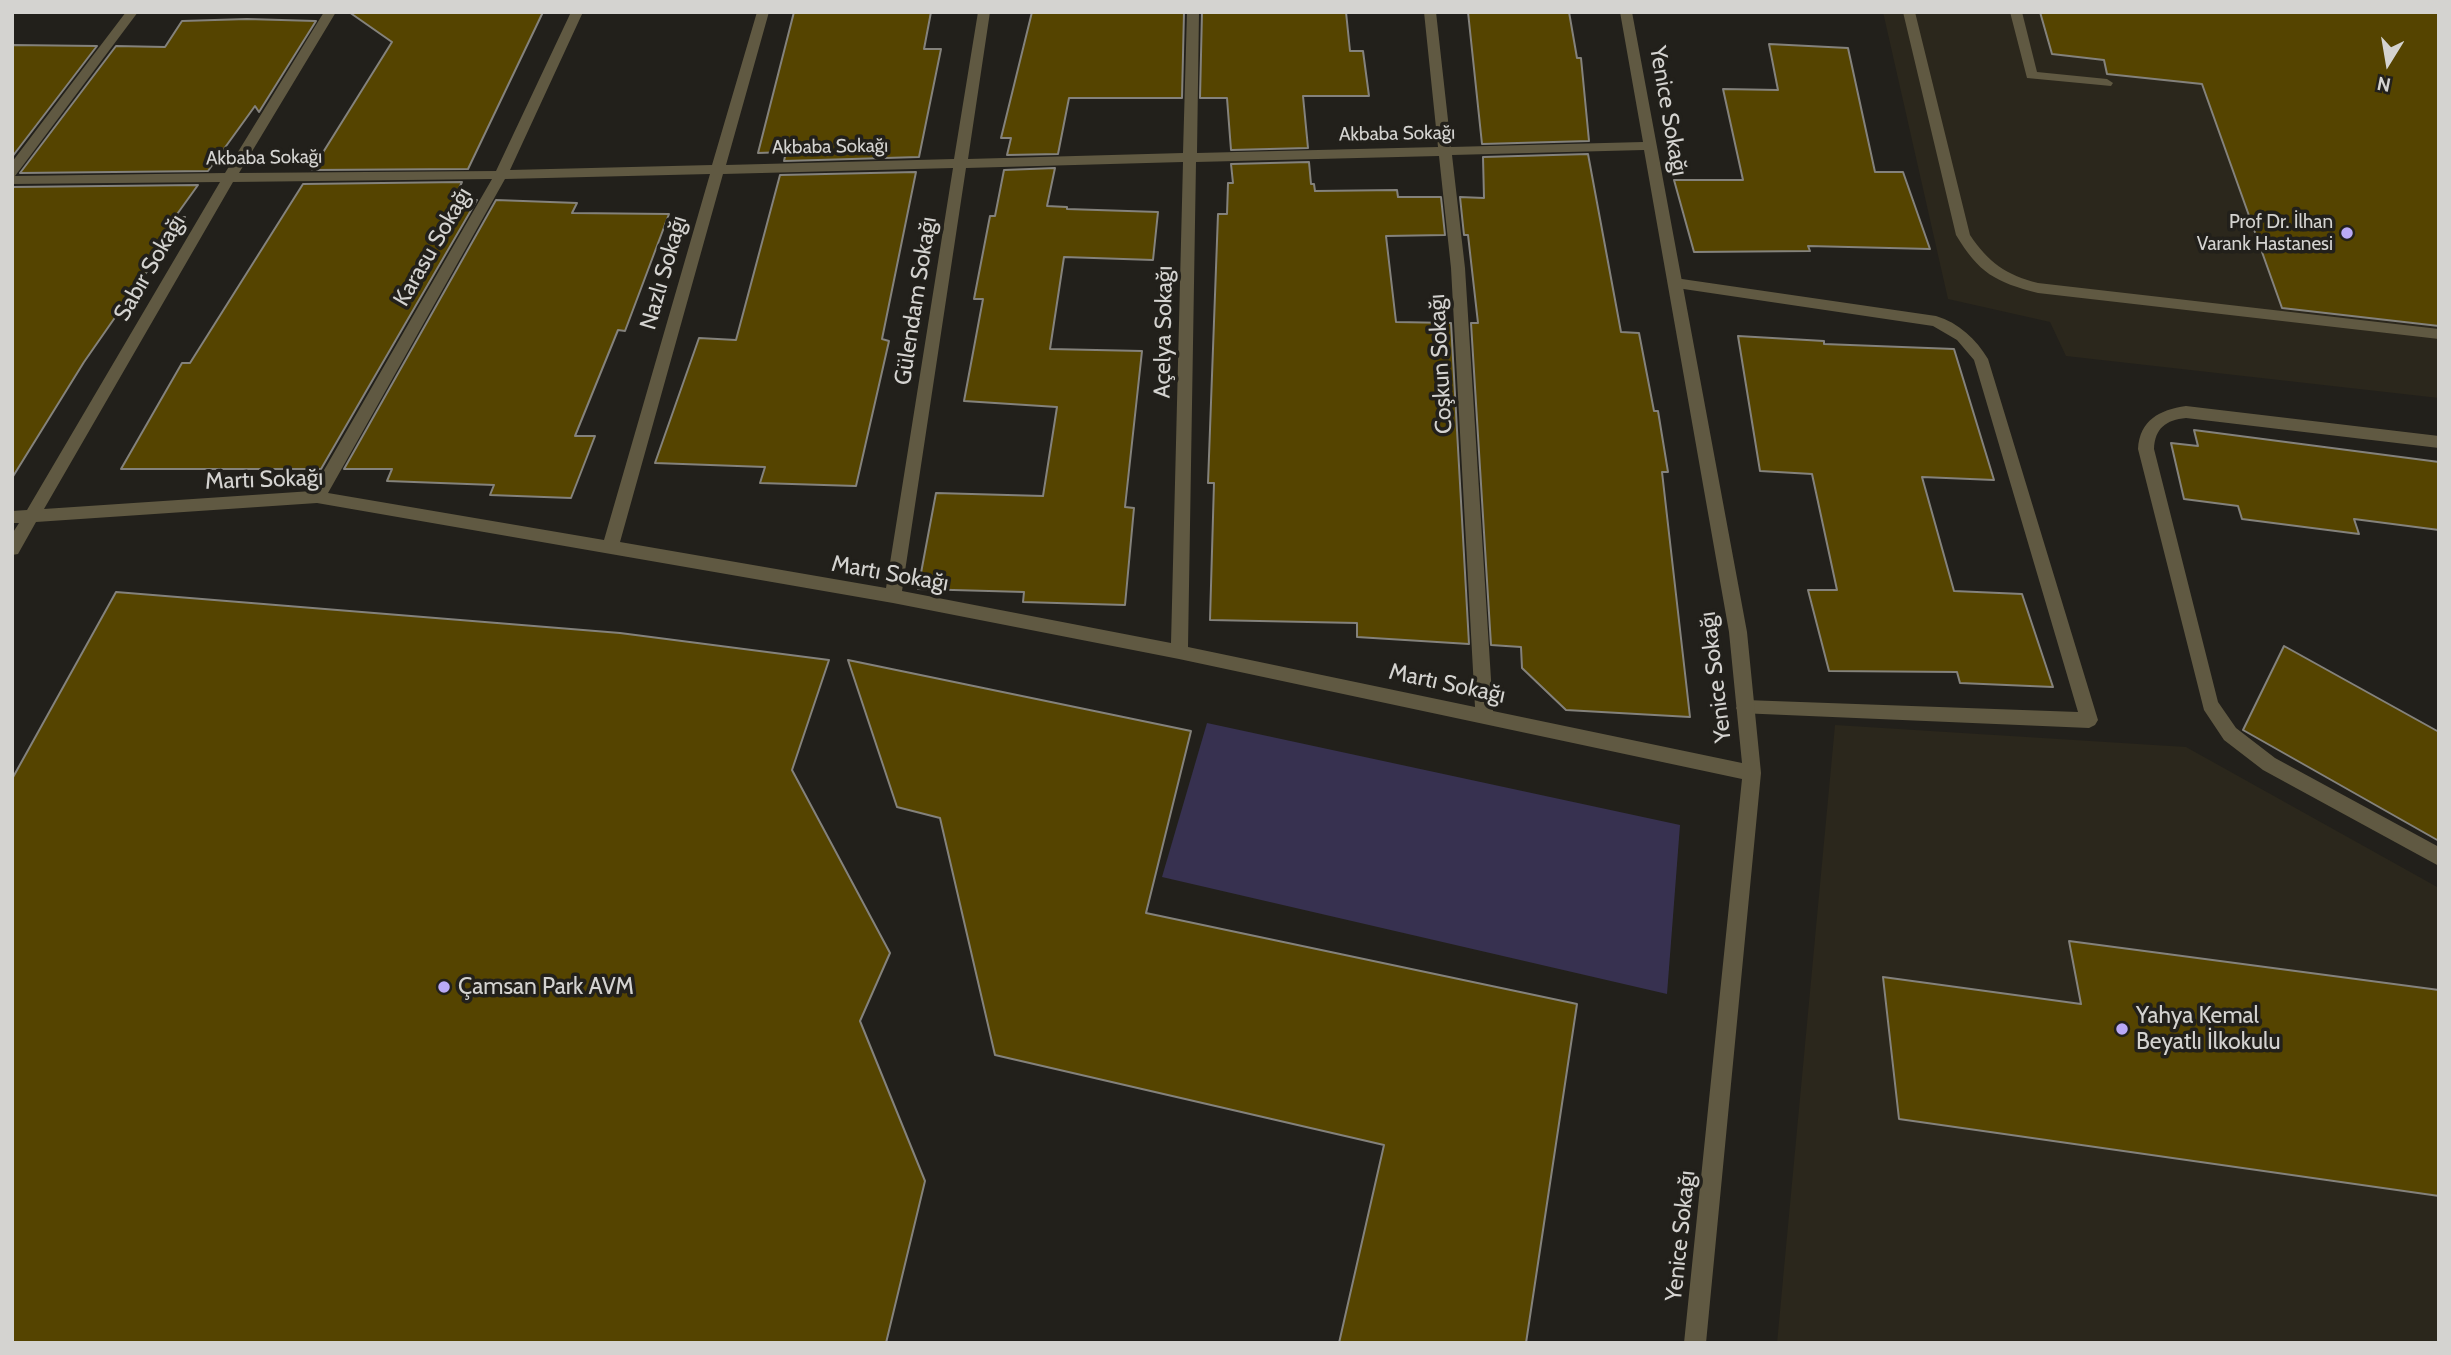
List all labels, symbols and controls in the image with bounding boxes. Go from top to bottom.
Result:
north arrow [2353,28,2423,98]
street label: Yenice Sokağı [1643,44,1693,178]
text: N [2375,72,2393,97]
street label: Akbaba Sokağı [1339,122,1455,146]
street label: Akbaba Sokağı [772,135,888,159]
street label: Akbaba Sokağı [206,146,322,170]
street label: Karasu Sokağı [388,183,478,311]
street label: Sabır Sokağı [108,210,192,326]
place label: Prof Dr. İlhan Varank Hastanesi [2197,211,2333,255]
street label: Nazlı Sokağı [635,213,693,333]
street label: Gülendam Sokağı [889,215,943,387]
marker: Prof Dr. İlhan Varank Hastanesi [2339,225,2355,241]
street label: Açelya Sokağı [1149,265,1179,399]
street label: Coşkun Sokağı [1424,293,1458,435]
street label: Martı Sokağı [204,464,324,496]
street label: Martı Sokağı [829,550,951,598]
street label: Yenice Sokağı [1694,610,1738,744]
street label: Martı Sokağı [1386,658,1508,710]
place label: Çamsan Park AVM [458,973,634,1001]
marker: Çamsan Park AVM [436,979,452,995]
place label: Yahya Kemal Beyatlı İlkokulu [2136,1002,2280,1056]
marker: Yahya Kemal Beyatlı İlkokulu [2114,1021,2130,1037]
street label: Yenice Sokağı [1660,1169,1702,1303]

